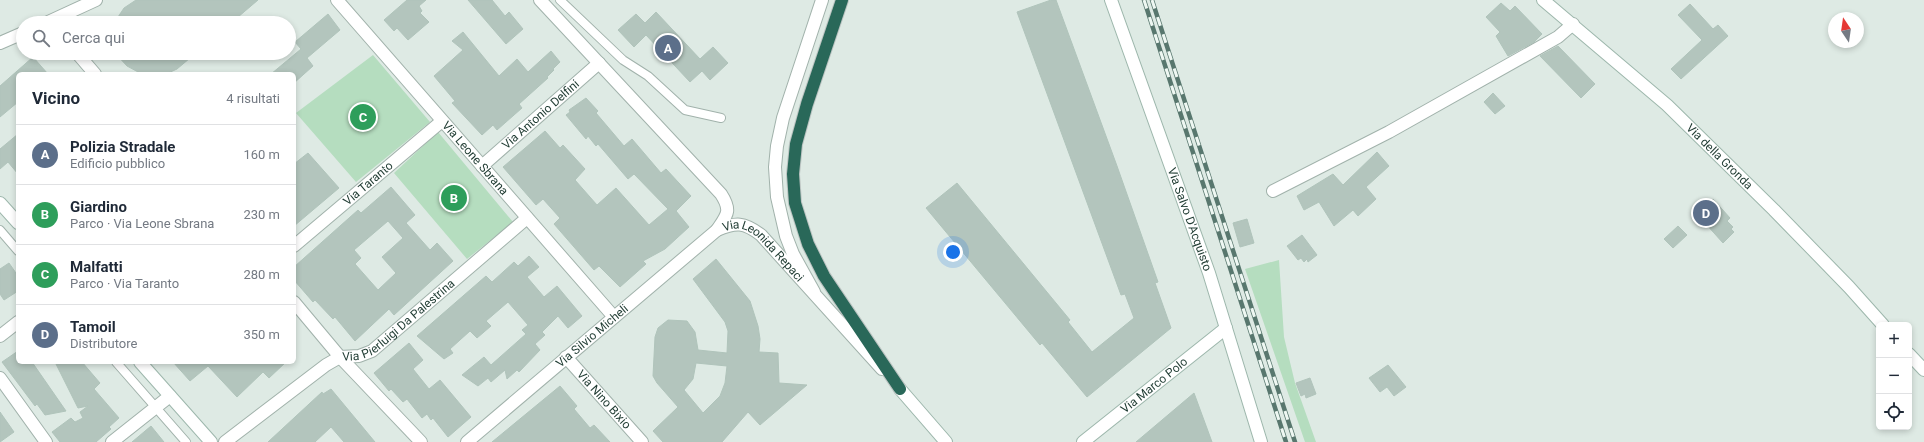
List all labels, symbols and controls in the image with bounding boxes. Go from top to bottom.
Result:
north arrow [1828,12,1864,48]
search box [16,16,296,60]
icon: search [30,27,52,49]
text: Cerca qui [62,29,125,47]
pin: A [655,33,681,63]
street label: Via Antonio Delfini [499,77,582,152]
text: Vicino [32,88,80,108]
text: 4 risultati [226,91,280,106]
pin: C [350,102,376,132]
street label: Via Leone Sbrana [439,118,511,198]
street label: Via della Gronda [1683,121,1756,192]
text: Polizia Stradale [70,138,175,156]
text: A [41,147,49,162]
text: 160 m [243,147,280,162]
text: Edificio pubblico [70,156,165,171]
street label: Via Taranto [340,158,396,208]
street label: Via Salvo D'Acquisto [1165,166,1215,273]
pin: B [441,183,467,213]
text: Giardino [70,198,127,216]
pin: D [1693,198,1719,228]
text: B [41,207,49,222]
text: 230 m [243,207,280,222]
text: Parco · Via Leone Sbrana [70,216,214,231]
street label: Via Leonida Repaci [721,217,807,285]
your location [943,242,963,262]
text: Malfatti [70,258,123,276]
text: C [41,267,49,282]
text: 280 m [243,267,280,282]
text: Parco · Via Taranto [70,276,179,291]
street label: Via Pierluigi Da Palestrina [342,276,457,364]
street label: Via Silvio Micheli [553,301,631,370]
text: Tamoil [70,318,116,336]
map controls [1876,322,1912,430]
button: + [1876,322,1912,358]
text: D [41,327,49,342]
text: 350 m [243,327,280,342]
text: Distributore [70,336,137,351]
street label: Via Marco Polo [1118,354,1190,416]
button: − [1876,358,1912,394]
street label: Via Nino Bixio [574,367,634,432]
button: locate [1876,394,1912,430]

